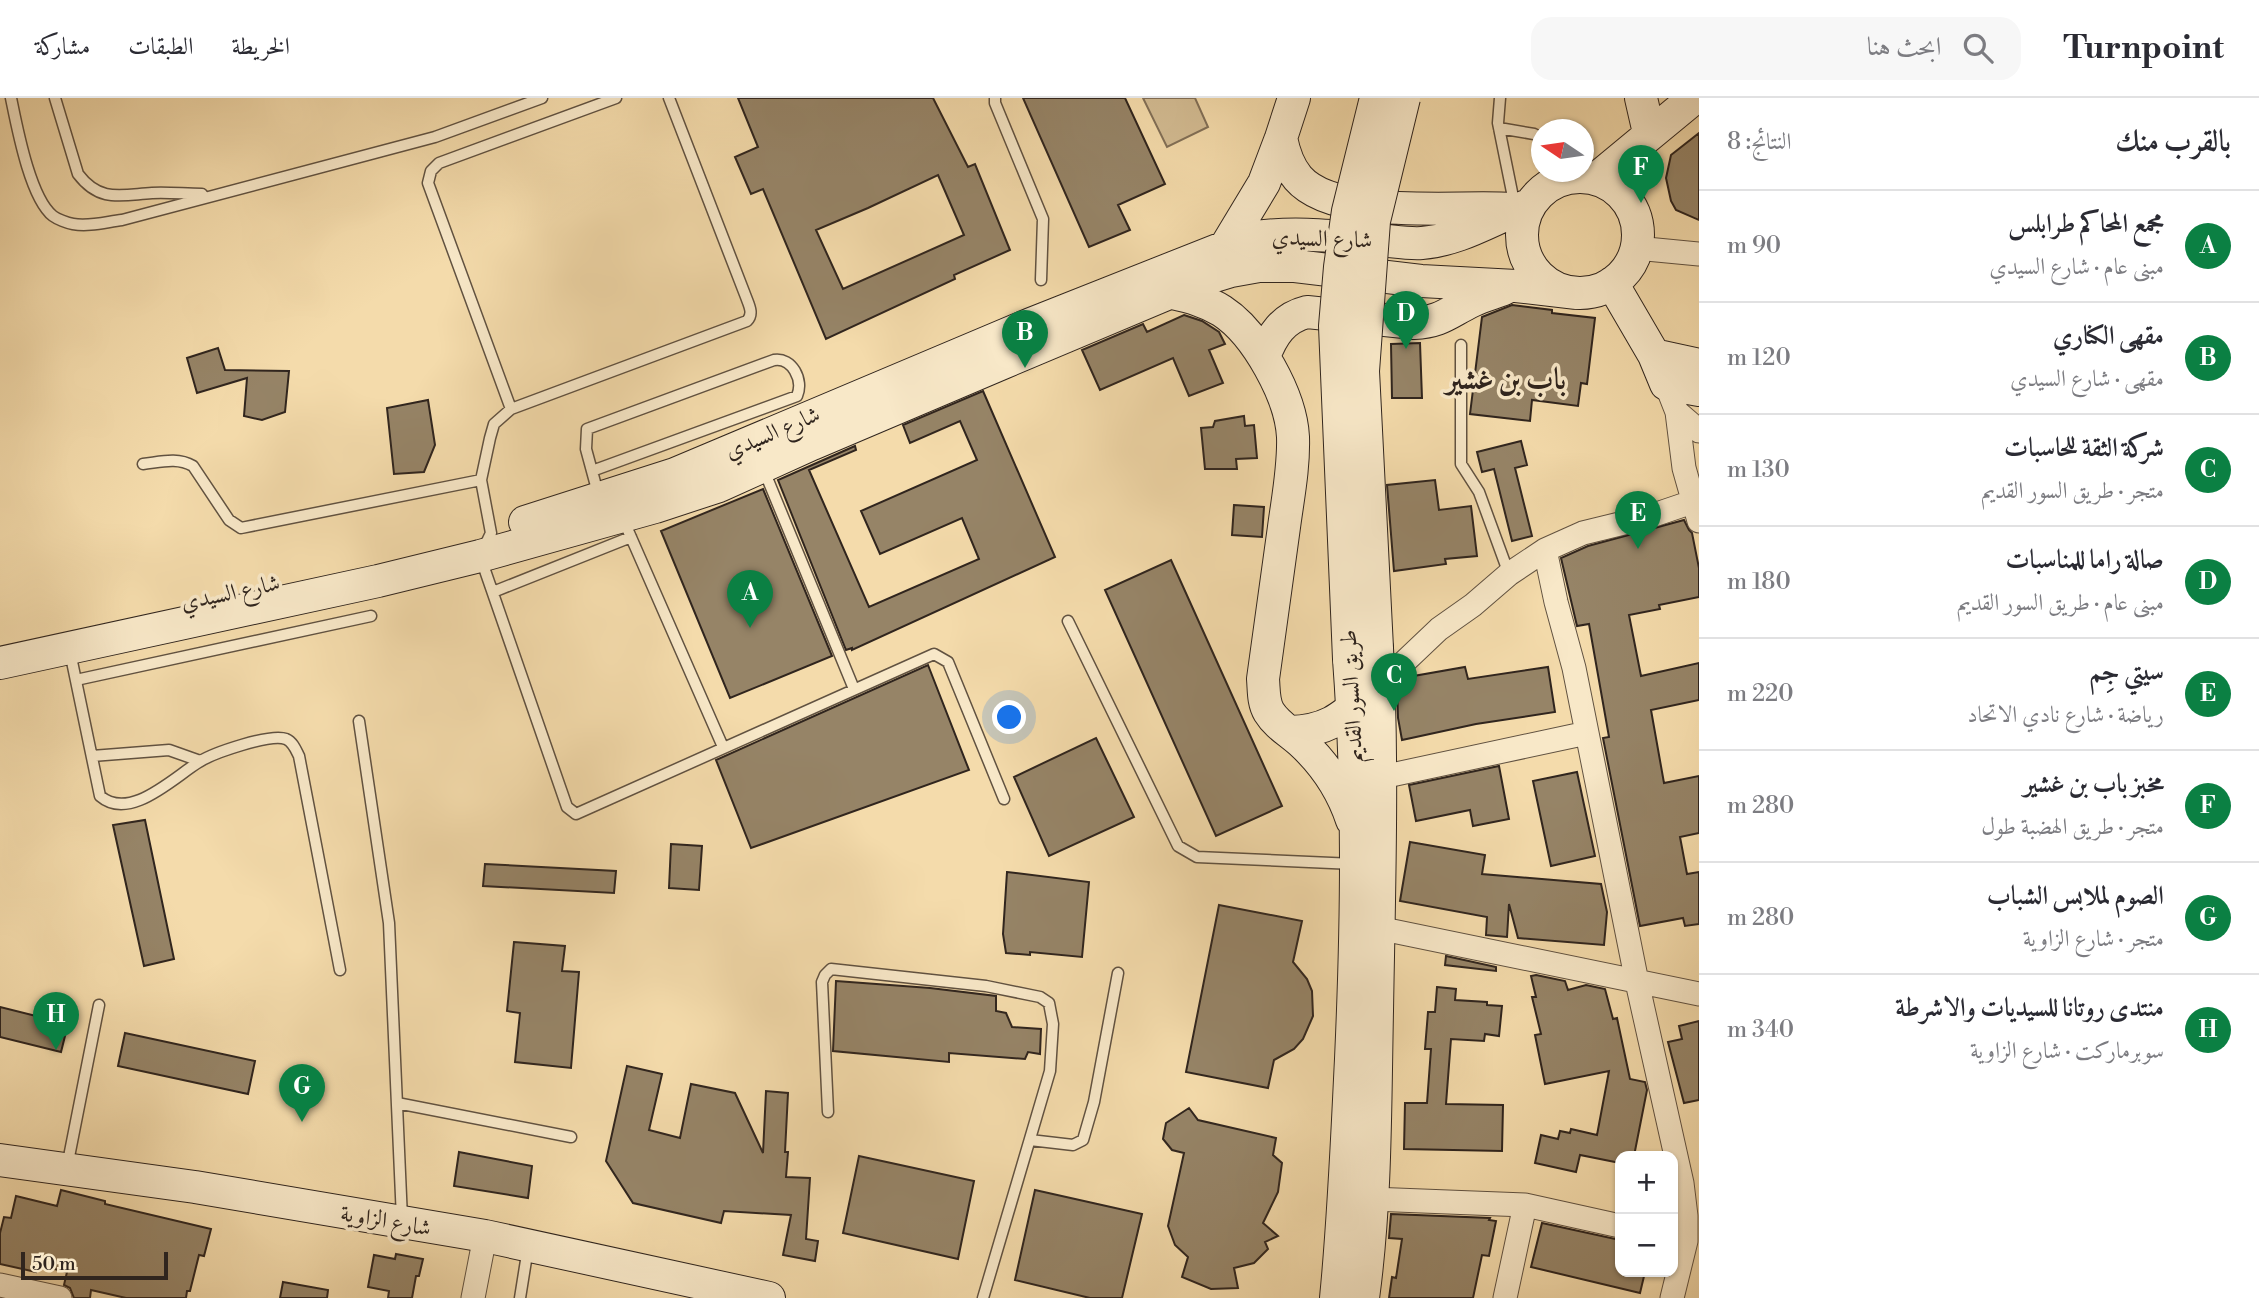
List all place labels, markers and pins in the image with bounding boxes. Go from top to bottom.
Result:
pin: F [1618,145,1664,203]
pin: D [1383,291,1429,349]
pin: B [1002,310,1048,368]
pin: E [1615,491,1661,549]
pin: A [727,570,773,628]
pin: C [1371,653,1417,711]
pin: H [33,992,79,1050]
pin: G [279,1064,325,1122]

